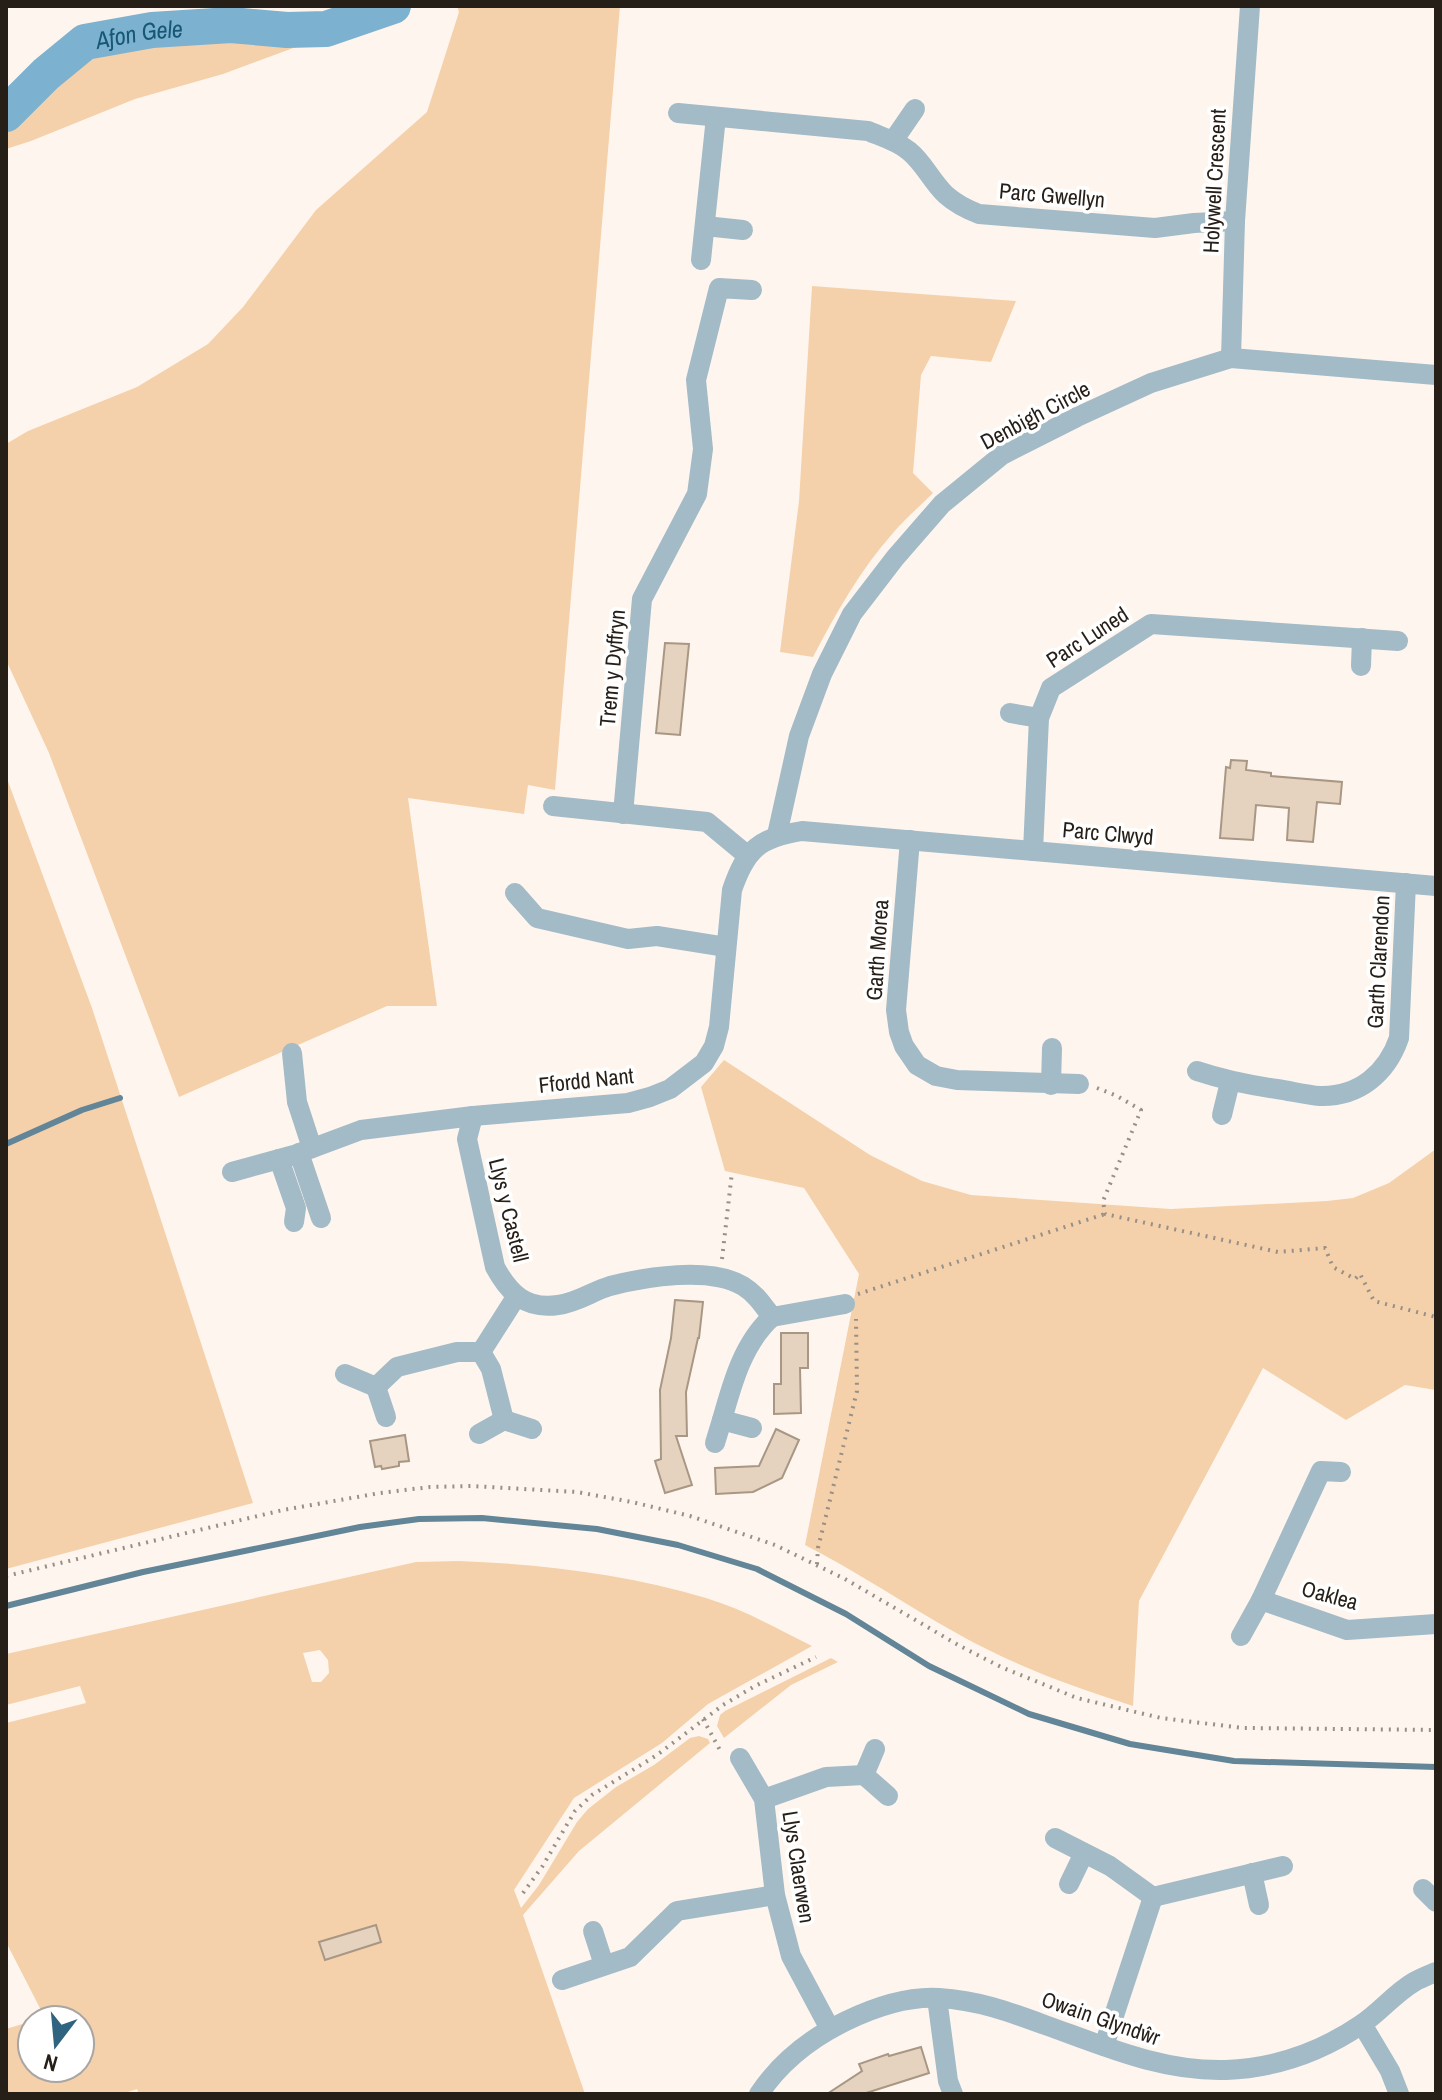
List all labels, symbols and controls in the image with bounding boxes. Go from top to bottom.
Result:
water label: Afon Gele [92,12,184,56]
street label: Holywell Crescent [1195,108,1233,254]
street label: Parc Gwellyn [998,175,1106,215]
street label: Denbigh Circle [975,374,1095,456]
street label: Parc Luned [1040,599,1134,675]
street label: Trem y Dyffryn [592,608,632,728]
street label: Parc Clwyd [1061,814,1155,852]
street label: Garth Clarendon [1360,895,1396,1029]
street label: Garth Morea [859,898,895,1002]
street label: Ffordd Nant [537,1060,635,1100]
street label: Llys y Castell [482,1155,536,1265]
street label: Oaklea [1299,1573,1361,1617]
street label: Llys Claerwen [775,1809,823,1925]
street label: Owain Glyndŵr [1038,1984,1164,2052]
north arrow [16,2004,96,2084]
text: N [40,2047,61,2079]

